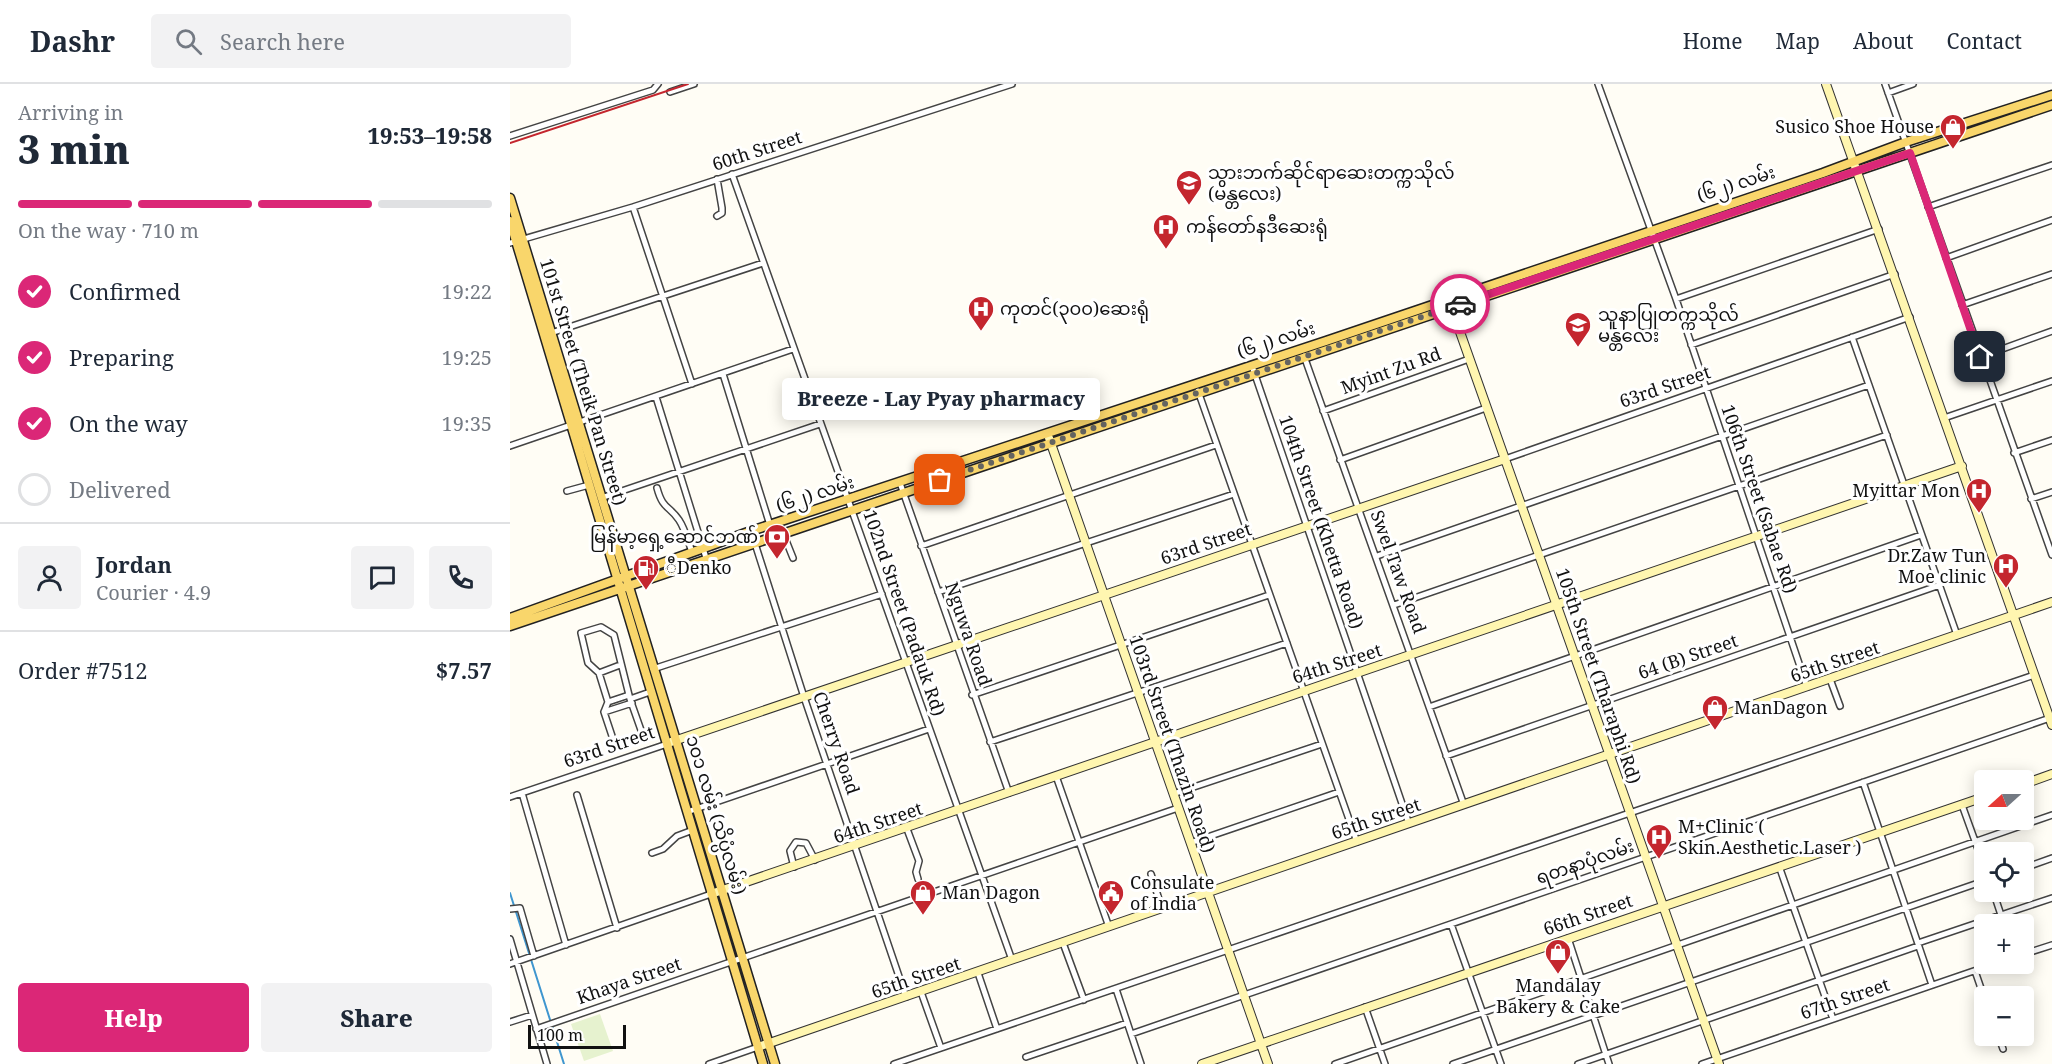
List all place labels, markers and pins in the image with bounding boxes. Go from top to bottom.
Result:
shop icon: Susico Shoe House [1938,112,1968,150]
place label: Susico Shoe House [1775,114,1934,138]
place label: သွားဘက်ဆိုင်ရာဆေးတက္ကသိုလ် (မန္တလေး) [1208,159,1454,209]
school or university icon: သွားဘက်ဆိုင်ရာဆေးတက္ကသိုလ် (မန္တလေး) [1174,168,1204,206]
hospital icon: ကန်တော်နဒီဆေးရုံ [1151,212,1181,250]
place label: ကန်တော်နဒီဆေးရုံ [1186,213,1328,242]
hospital icon: ကုတင်(၃၀၀)ဆေးရုံ [966,294,996,332]
place label: ကုတင်(၃၀၀)ဆေးရုံ [1000,296,1149,324]
place label: သူနာပြုတက္ကသိုလ် မန္တလေး [1598,301,1739,351]
school or university icon: သူနာပြုတက္ကသိုလ် မန္တလေး [1563,310,1593,348]
pin [1954,331,2005,382]
callout: Breeze - Lay Pyay pharmacy [781,378,1099,420]
pin [914,454,965,505]
hospital icon: Myittar Mon [1964,476,1994,514]
place label: Myittar Mon [1852,478,1960,502]
bank icon: မြန်မာ့ရှေ့ဆောင်ဘဏ် [762,522,792,560]
place label: မြန်မာ့ရှေ့ဆောင်ဘဏ် [590,524,758,552]
place label: Dr.Zaw Tun Moe clinic [1887,543,1986,588]
hospital icon: Dr.Zaw Tun Moe clinic [1991,551,2021,589]
fuel station icon: ီDenko [631,553,661,591]
place label: ီDenko [666,555,732,579]
shop icon: ManDagon [1700,693,1730,731]
place label: ManDagon [1734,695,1828,719]
place label: M+Clinic ( Skin.Aesthetic.Laser ) [1678,814,1862,859]
hospital icon: M+Clinic ( Skin.Aesthetic.Laser ) [1644,822,1674,860]
place label: Consulate of India [1130,870,1214,915]
shop icon: Man Dagon [908,878,938,916]
public building icon: Consulate of India [1096,878,1126,916]
place label: Man Dagon [942,880,1041,904]
shop icon: Mandalay Bakery & Cake [1543,937,1573,975]
place label: Mandalay Bakery & Cake [1496,973,1620,1018]

